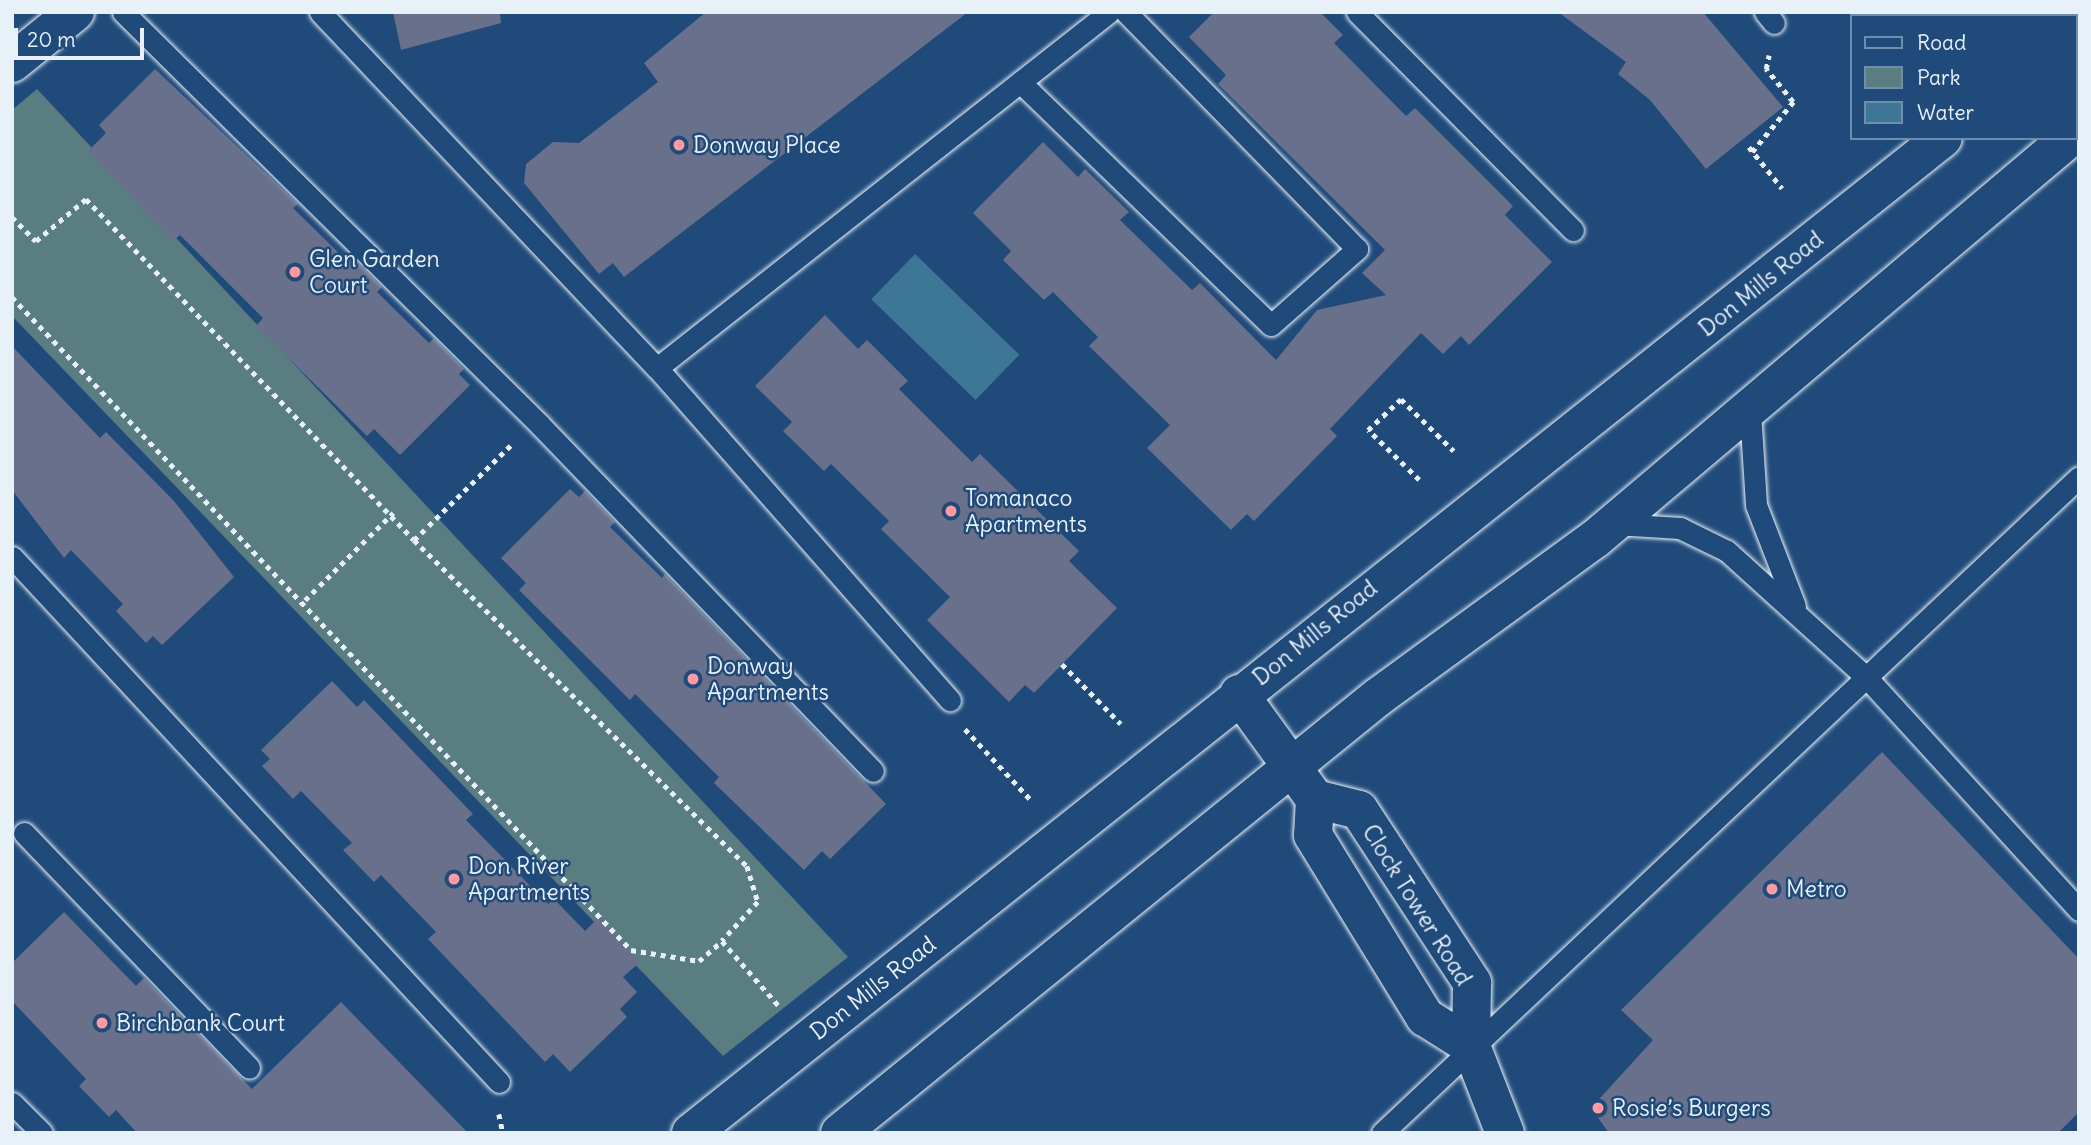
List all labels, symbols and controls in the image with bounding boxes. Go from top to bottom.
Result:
scale bar [18,14,147,58]
legend [1850,14,2077,140]
text: 20 m [27,26,76,53]
text: Road [1917,29,1966,56]
text: Park [1917,64,1960,91]
text: Water [1917,99,1974,126]
place label: Donway Place [693,131,841,159]
marker: Donway Place [671,137,687,153]
street label: Don Mills Road [1693,225,1829,343]
place label: Glen Garden Court [309,245,440,299]
marker: Glen Garden Court [287,264,303,280]
place label: Tomanaco Apartments [965,484,1087,538]
marker: Tomanaco Apartments [943,503,959,519]
street label: Don Mills Road [1247,574,1383,692]
place label: Donway Apartments [707,652,829,706]
marker: Donway Apartments [685,671,701,687]
street label: Clock Tower Road [1356,819,1478,991]
place label: Don River Apartments [468,852,590,906]
marker: Don River Apartments [446,871,462,887]
place label: Metro [1786,875,1847,903]
marker: Metro [1764,881,1780,897]
street label: Don Mills Road [805,930,941,1046]
place label: Birchbank Court [116,1009,285,1037]
marker: Birchbank Court [94,1015,110,1031]
place label: Rosie’s Burgers [1612,1094,1771,1122]
marker: Rosie’s Burgers [1590,1100,1606,1116]

